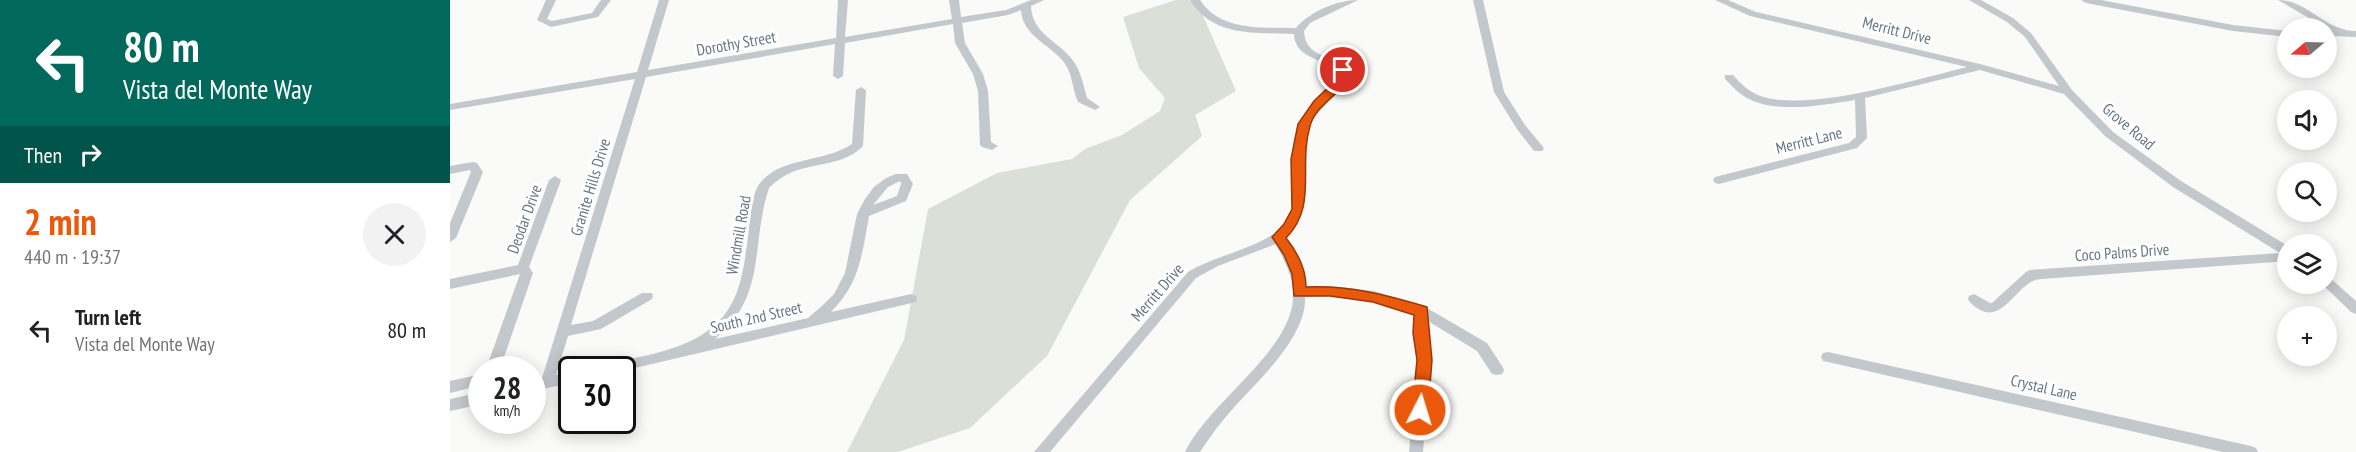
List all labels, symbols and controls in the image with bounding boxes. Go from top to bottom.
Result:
street label: Merritt Drive [1860,12,1934,48]
north arrow [2277,18,2337,78]
map controls [2277,18,2337,366]
text: 80 m [123,19,200,74]
icon: left [24,24,102,102]
street label: Dorothy Street [695,26,778,60]
pin [1317,44,1368,95]
icon: arrive [1326,53,1359,86]
text: Vista del Monte Way [123,72,312,106]
button: sound [2277,90,2337,150]
street label: Grove Road [2099,98,2159,154]
street label: Merritt Lane [1774,122,1844,158]
street label: Granite Hills Drive [566,136,614,238]
icon: right [74,138,107,171]
text: Then [24,141,62,169]
button: search [2277,162,2337,222]
street label: Deodar Drive [502,182,546,256]
street label: Windmill Road [721,194,755,276]
text: 2 min [24,198,97,245]
button: close [363,203,426,266]
button: layers [2277,234,2337,294]
street label: Coco Palms Drive [2074,239,2170,265]
text: 440 m · 19:37 [24,244,121,270]
street label: Merritt Drive [1126,259,1188,325]
street label: South 2nd Street [708,297,804,337]
text: Turn left [75,303,141,331]
button: + [2277,306,2337,366]
icon: left [24,314,57,347]
text: 80 m [387,316,426,344]
text: Vista del Monte Way [75,331,215,357]
speed limit sign: 30 [558,356,636,434]
text: 28 [493,368,521,407]
street label: Crystal Lane [2009,370,2079,404]
position arrow [1388,378,1452,442]
text: km/h [494,401,520,420]

